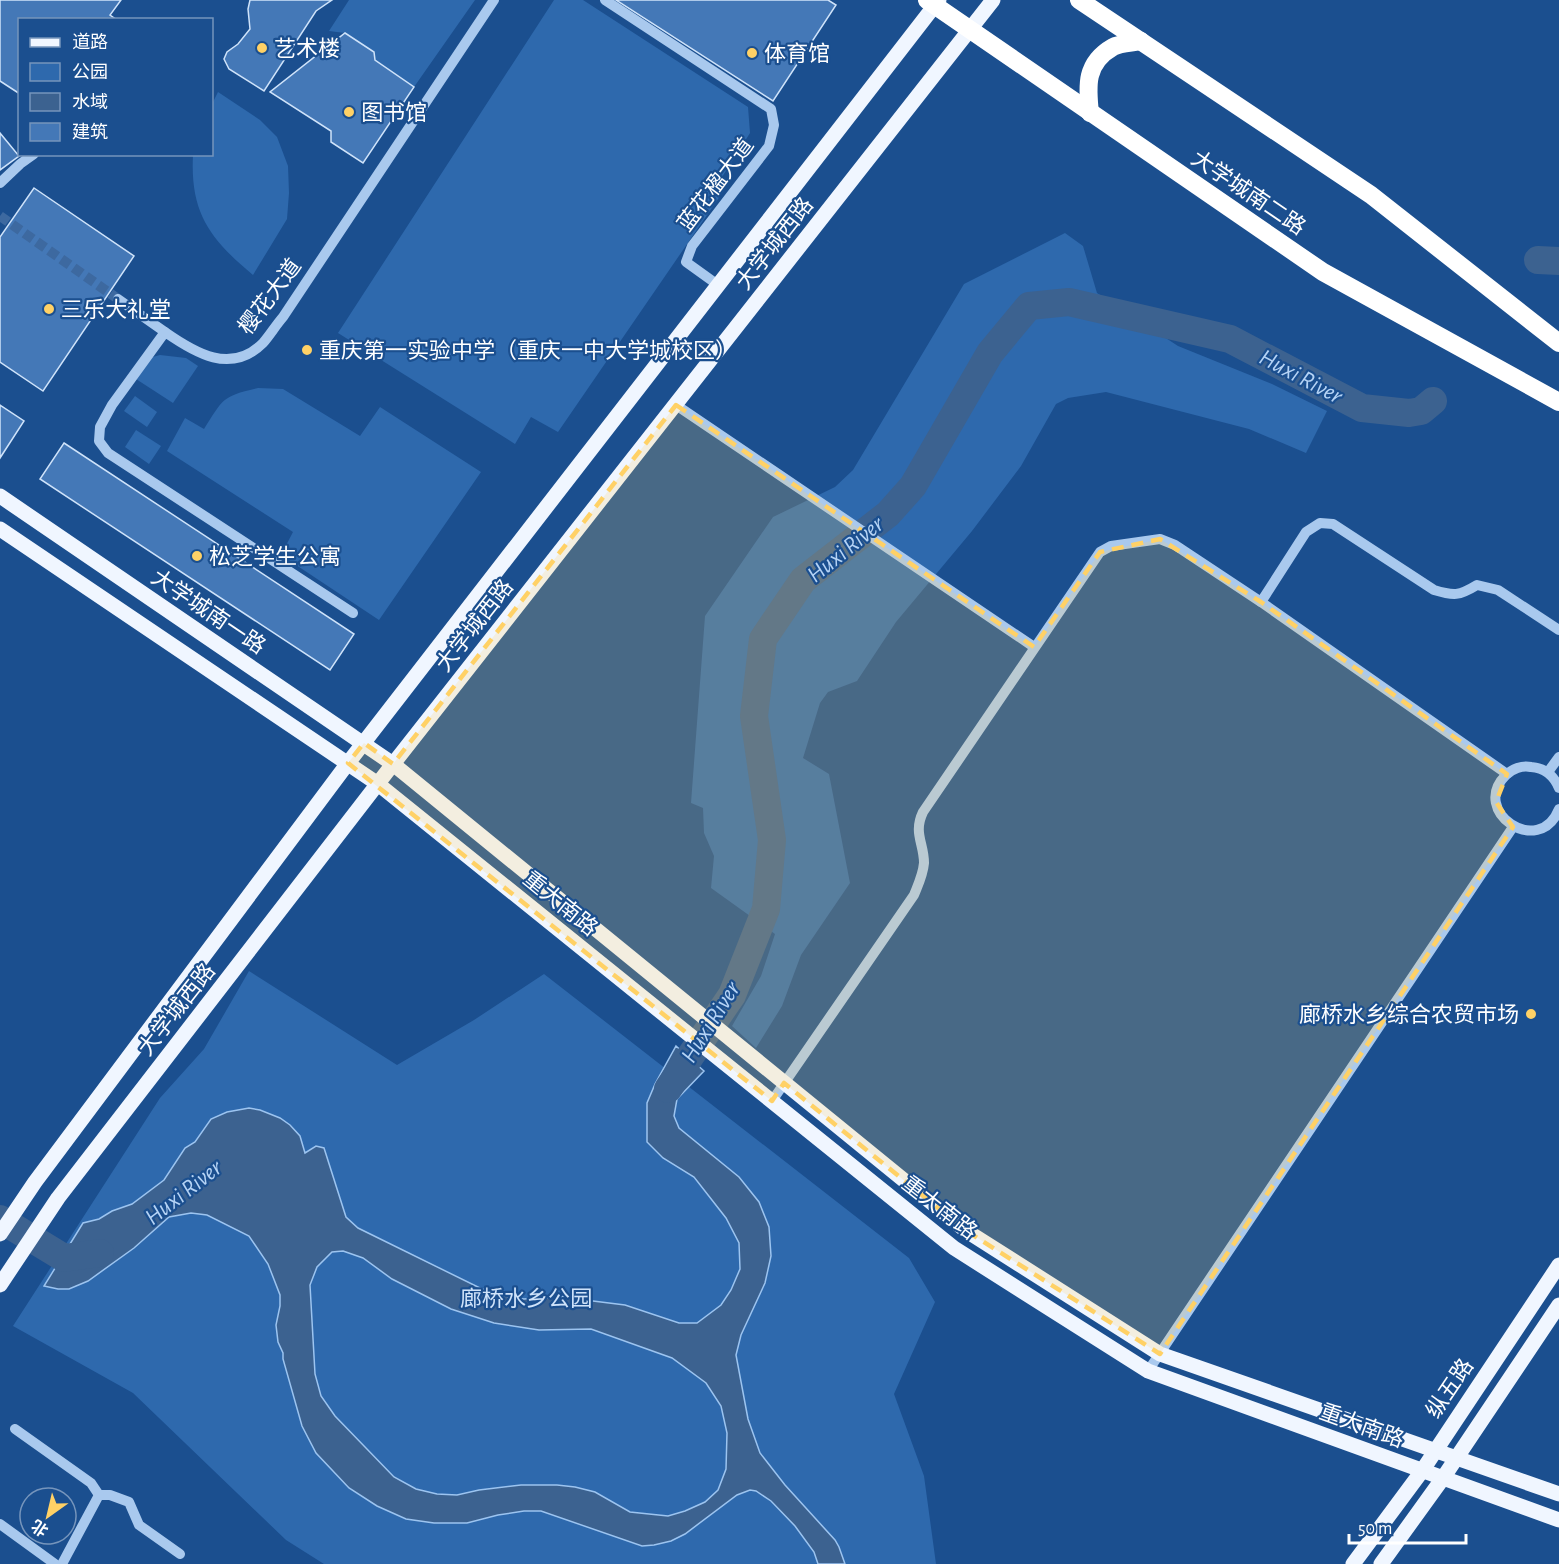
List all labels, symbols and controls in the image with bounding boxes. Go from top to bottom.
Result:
legend [18,18,213,156]
text: 道路 [72,32,108,52]
place label: 艺术楼 [274,37,340,60]
marker: 艺术楼 [255,41,269,55]
place label: 体育馆 [764,42,830,65]
marker: 体育馆 [745,46,759,60]
text: 公园 [72,63,108,82]
text: 水域 [72,93,108,112]
place label: 图书馆 [361,101,427,124]
marker: 图书馆 [342,105,356,119]
text: 建筑 [72,122,108,142]
street label: 蓝花楹大道 [673,133,758,235]
street label: 大学城南二路 [1188,146,1310,239]
street label: 大学城西路 [731,193,817,294]
street label: 樱花大道 [234,254,305,338]
place label: 三乐大礼堂 [61,298,171,321]
marker: 三乐大礼堂 [42,302,56,316]
place label: 重庆第一实验中学（重庆一中大学城校区） [319,339,737,362]
marker: 重庆第一实验中学（重庆一中大学城校区） [300,343,314,357]
water label: Huxi River [1255,345,1347,409]
water label: Huxi River [803,511,889,587]
place label: 松芝学生公寓 [209,545,341,568]
marker: 松芝学生公寓 [190,549,204,563]
street label: 大学城南一路 [148,565,270,658]
street label: 大学城西路 [431,575,517,676]
street label: 重大南路 [519,867,602,940]
street label: 大学城西路 [133,959,219,1060]
water label: Huxi River [677,977,746,1067]
place label: 廊桥水乡综合农贸市场 [1299,1003,1519,1026]
marker: 廊桥水乡综合农贸市场 [1524,1007,1538,1021]
water label: Huxi River [141,1155,227,1230]
street label: 重大南路 [898,1171,981,1244]
park label: 廊桥水乡公园 [460,1287,592,1310]
street label: 纵五路 [1421,1354,1477,1422]
street label: 重大南路 [1317,1400,1407,1451]
north arrow [18,1486,78,1546]
scale bar [1349,1507,1466,1545]
text: 北 [28,1516,51,1540]
text: 50 m [1358,1520,1392,1538]

